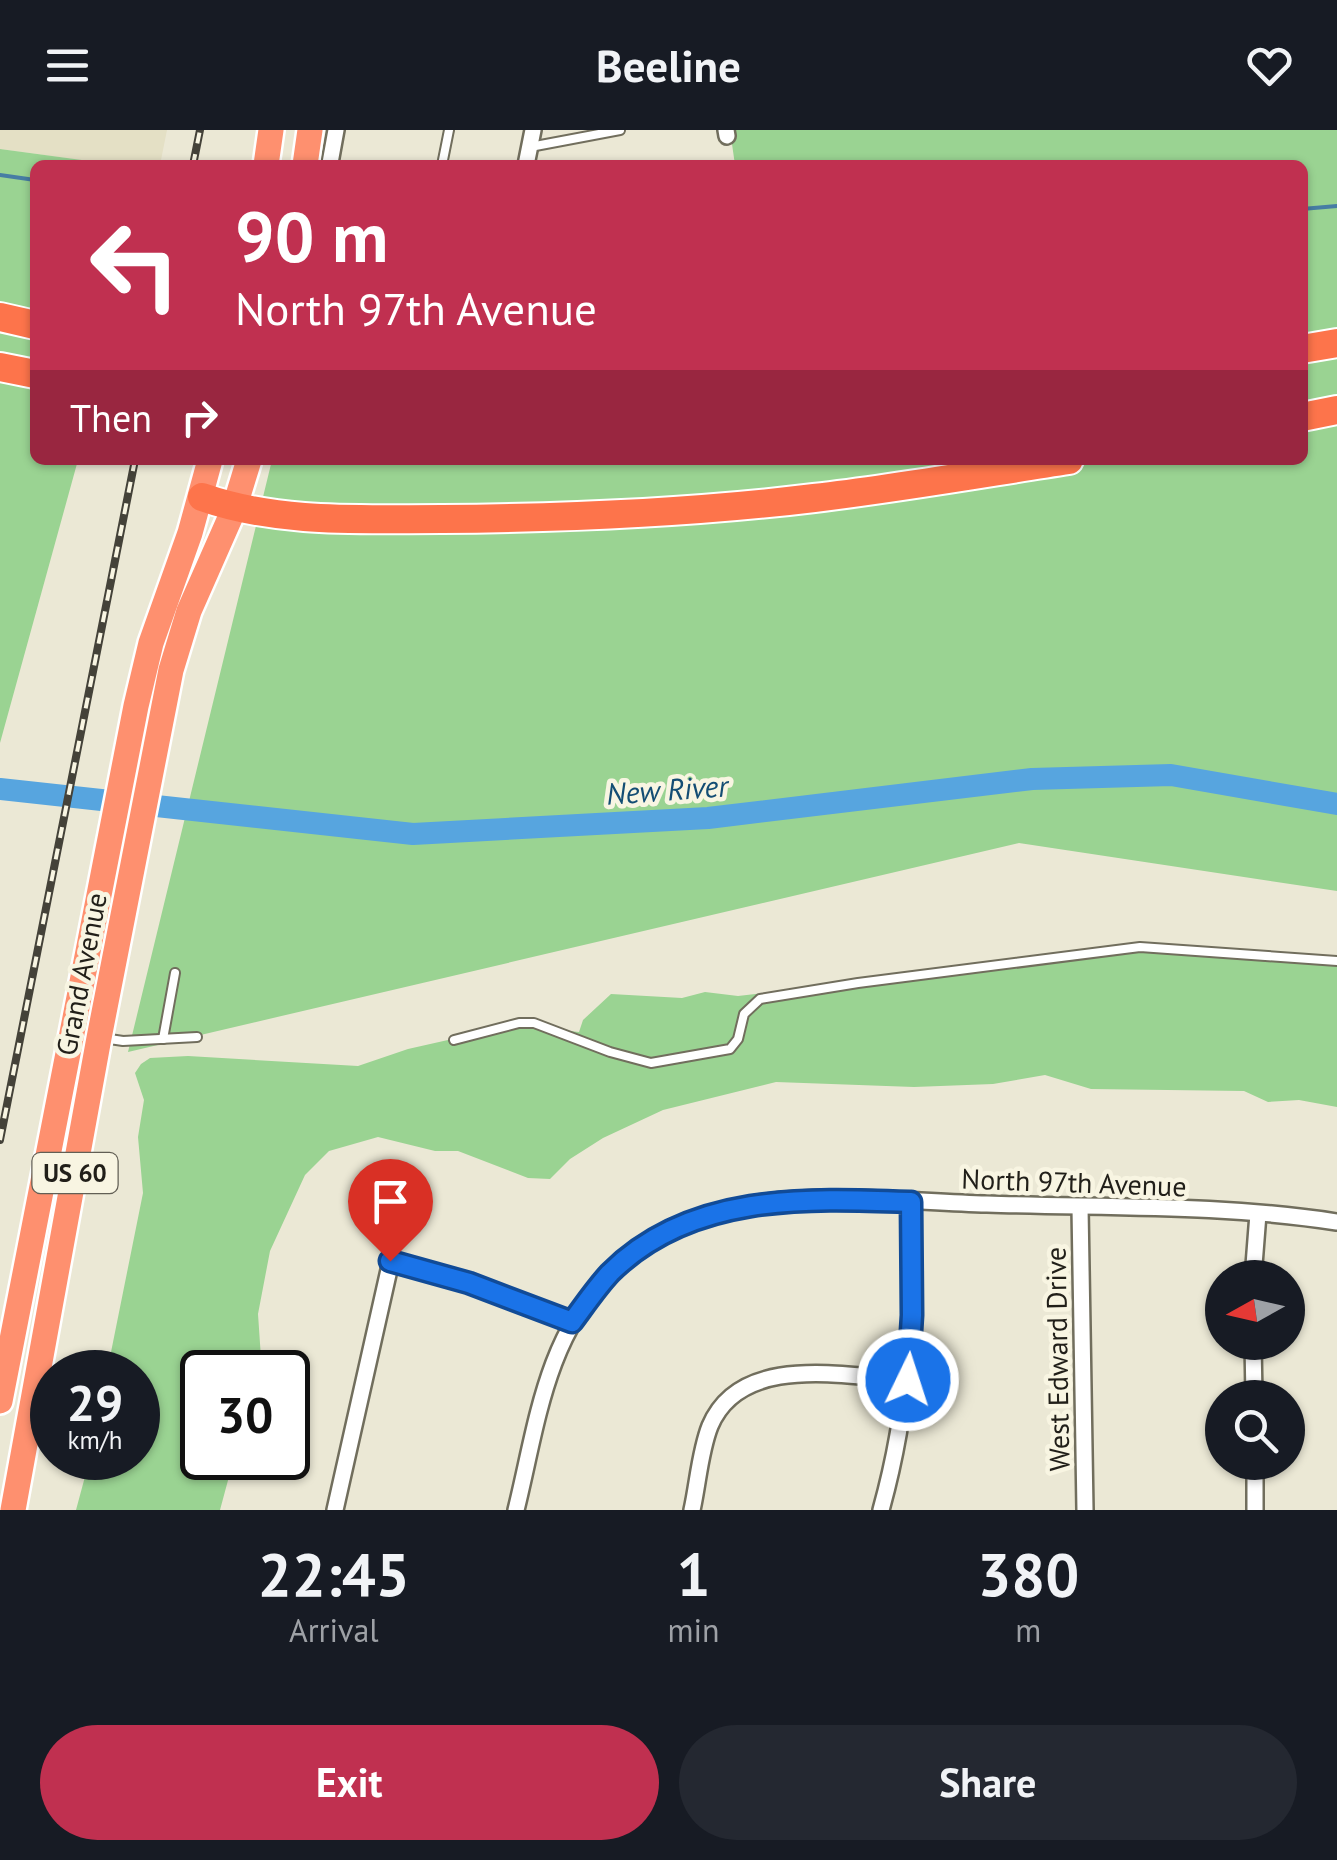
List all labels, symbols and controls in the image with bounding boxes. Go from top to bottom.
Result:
text: Beeline [596,36,741,94]
icon: menu [40,38,95,93]
icon: heart [1242,38,1297,93]
text: 90 m [235,191,388,281]
icon: left [70,200,200,330]
text: North 97th Avenue [235,279,597,337]
icon: right [172,390,227,445]
text: Then [70,393,152,442]
water label: New River [605,765,731,813]
street label: Grand Avenue [47,890,115,1058]
road number: US 60 [32,1153,118,1193]
pin [348,1159,433,1262]
street label: North 97th Avenue [961,1160,1187,1204]
icon: arrive [363,1174,418,1229]
street label: West Edward Drive [1037,1247,1077,1471]
north arrow [1205,1260,1305,1360]
map controls [1205,1260,1305,1480]
position arrow [856,1328,960,1432]
speed limit sign: 30 [180,1350,310,1480]
text: 29 [67,1370,123,1435]
button: search [1205,1380,1305,1480]
text: km/h [68,1424,122,1456]
text: 22:45 [258,1535,410,1613]
text: 1 [677,1535,711,1613]
text: 380 [977,1535,1079,1613]
text: Arrival [289,1609,379,1651]
text: min [668,1609,720,1651]
text: m [1015,1609,1041,1651]
button: Exit [40,1725,659,1840]
button: Share [679,1725,1297,1840]

